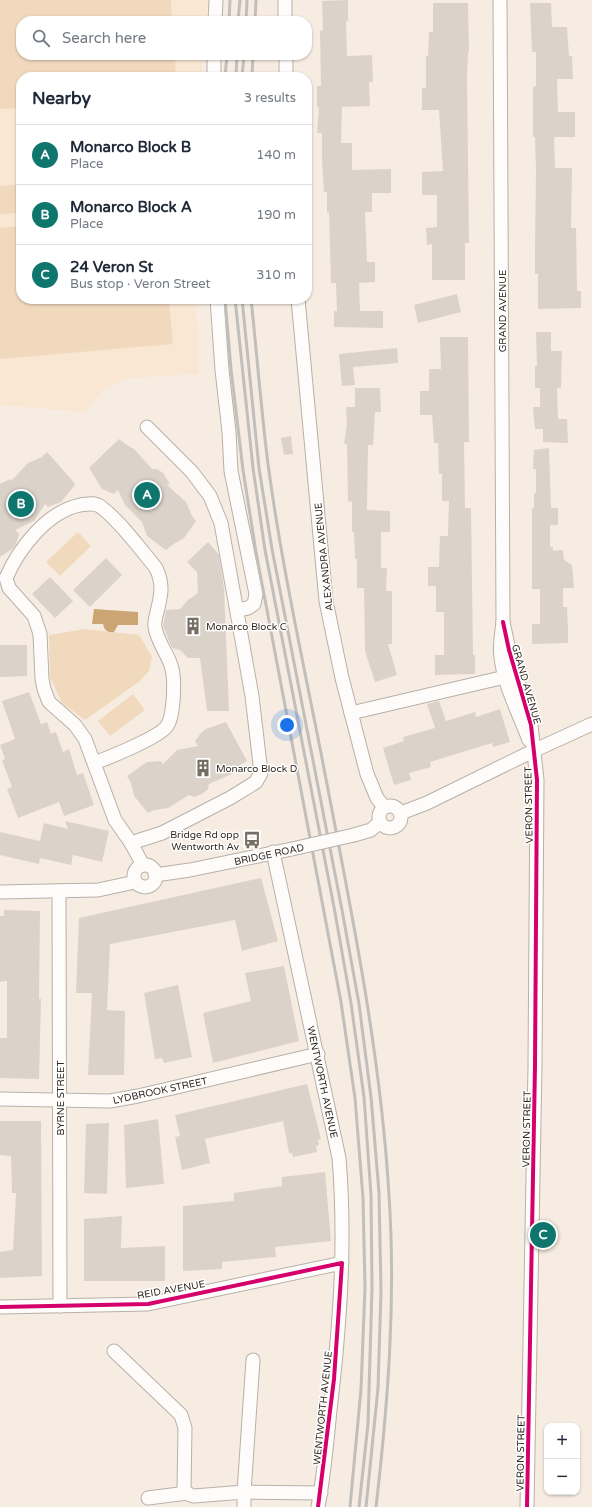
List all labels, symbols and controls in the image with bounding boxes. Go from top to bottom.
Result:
search box [16,16,312,60]
icon: search [30,27,52,49]
text: Search here [62,29,146,47]
text: Nearby [32,88,91,109]
text: 3 results [244,90,296,106]
text: Monarco Block B [70,138,191,156]
text: A [40,147,50,163]
text: 140 m [256,147,296,163]
text: Place [70,156,103,172]
text: Monarco Block A [70,198,192,216]
text: B [40,207,50,223]
text: 190 m [256,207,296,223]
text: Place [70,216,103,232]
text: 24 Veron St [70,258,153,276]
text: C [40,267,50,283]
text: 310 m [256,267,296,283]
street label: GRAND AVENUE [497,270,509,352]
text: Bus stop · Veron Street [70,276,211,292]
pin: A [134,480,160,510]
pin: B [8,489,34,519]
street label: ALEXANDRA AVENUE [312,502,336,612]
building icon: Monarco Block C [183,616,203,636]
place label: Monarco Block C [206,621,287,633]
street label: GRAND AVENUE [509,643,543,726]
your location [277,715,297,735]
building icon: Monarco Block D [193,758,213,778]
place label: Monarco Block D [216,763,297,775]
street label: VERON STREET [522,766,536,844]
place label: Bridge Rd opp Wentworth Av [170,829,240,853]
bus stop icon: Bridge Rd opp Wentworth Av [242,830,262,850]
street label: BRIDGE ROAD [233,842,305,868]
street label: WENTWORTH AVENUE [304,1025,340,1139]
street label: BYRNE STREET [55,1060,67,1136]
street label: LYDBROOK STREET [112,1075,209,1107]
street label: VERON STREET [520,1090,534,1168]
pin: C [530,1220,556,1250]
street label: REID AVENUE [136,1278,206,1302]
street label: WENTWORTH AVENUE [311,1351,335,1466]
street label: VERON STREET [514,1414,528,1492]
map controls [544,1423,580,1495]
button: + [544,1423,580,1459]
button: − [544,1459,580,1495]

